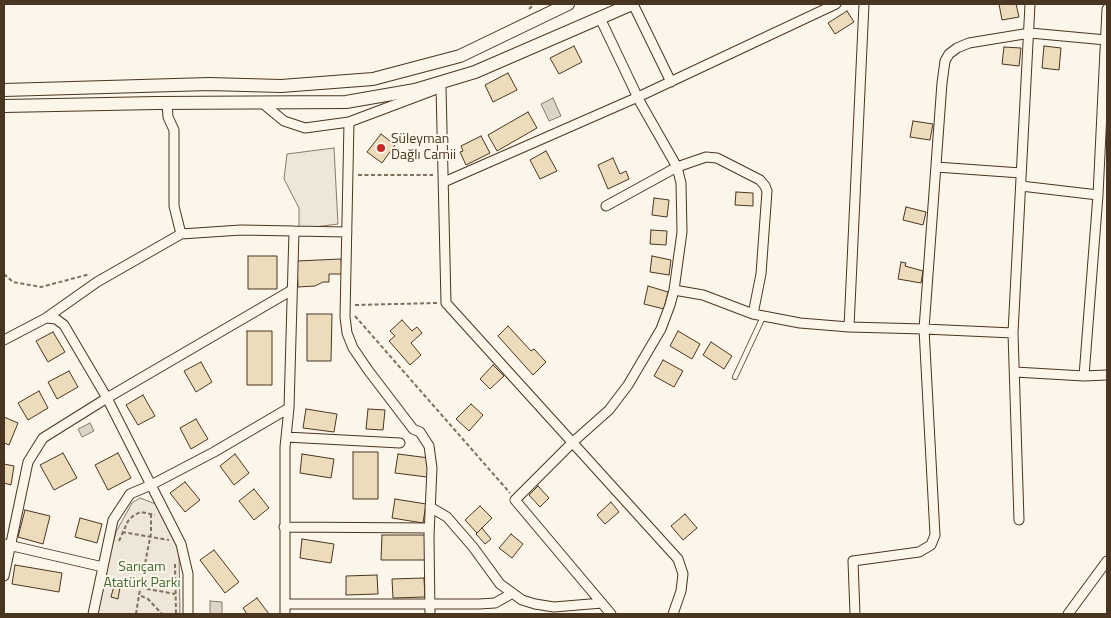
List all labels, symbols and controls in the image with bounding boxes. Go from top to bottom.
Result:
place label: Süleyman Dağlı Camii [391,132,456,164]
marker: Süleyman Dağlı Camii [375,142,387,154]
park label: Sarıçam Atatürk Parkı [104,560,180,592]

